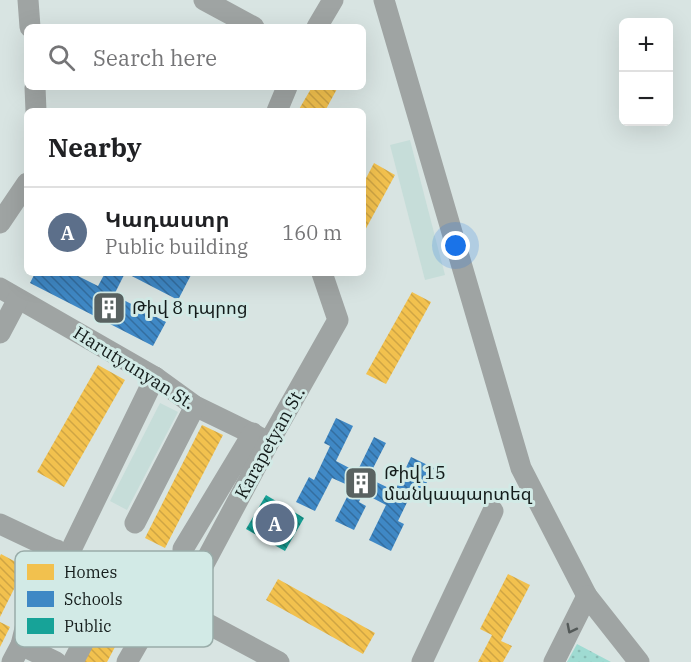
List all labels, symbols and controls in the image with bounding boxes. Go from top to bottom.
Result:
map controls [619,18,673,126]
button: + [619,18,673,72]
search box [24,24,366,90]
icon: search [45,41,78,74]
text: Search here [93,43,217,72]
button: − [619,72,673,126]
text: Nearby [48,130,142,164]
text: Կադաստր [105,204,230,233]
text: A [61,219,74,246]
text: 160 m [282,219,342,246]
your location [441,231,470,260]
text: Public building [105,233,248,260]
building icon: Թիվ 8 դպրոց [91,290,127,326]
place label: Թիվ 8 դպրոց [132,296,248,319]
street label: Harutyunyan St. [69,321,199,414]
street label: Karapetyan St. [229,383,310,503]
place label: Թիվ 15 մանկապարտեզ [384,461,533,505]
building icon: Թիվ 15 մանկապարտեզ [343,465,379,501]
pin: A [256,500,294,546]
legend [15,551,213,647]
text: Homes [64,562,117,582]
text: Schools [64,589,122,609]
text: Public [64,616,112,636]
one-way arrow [566,623,578,634]

